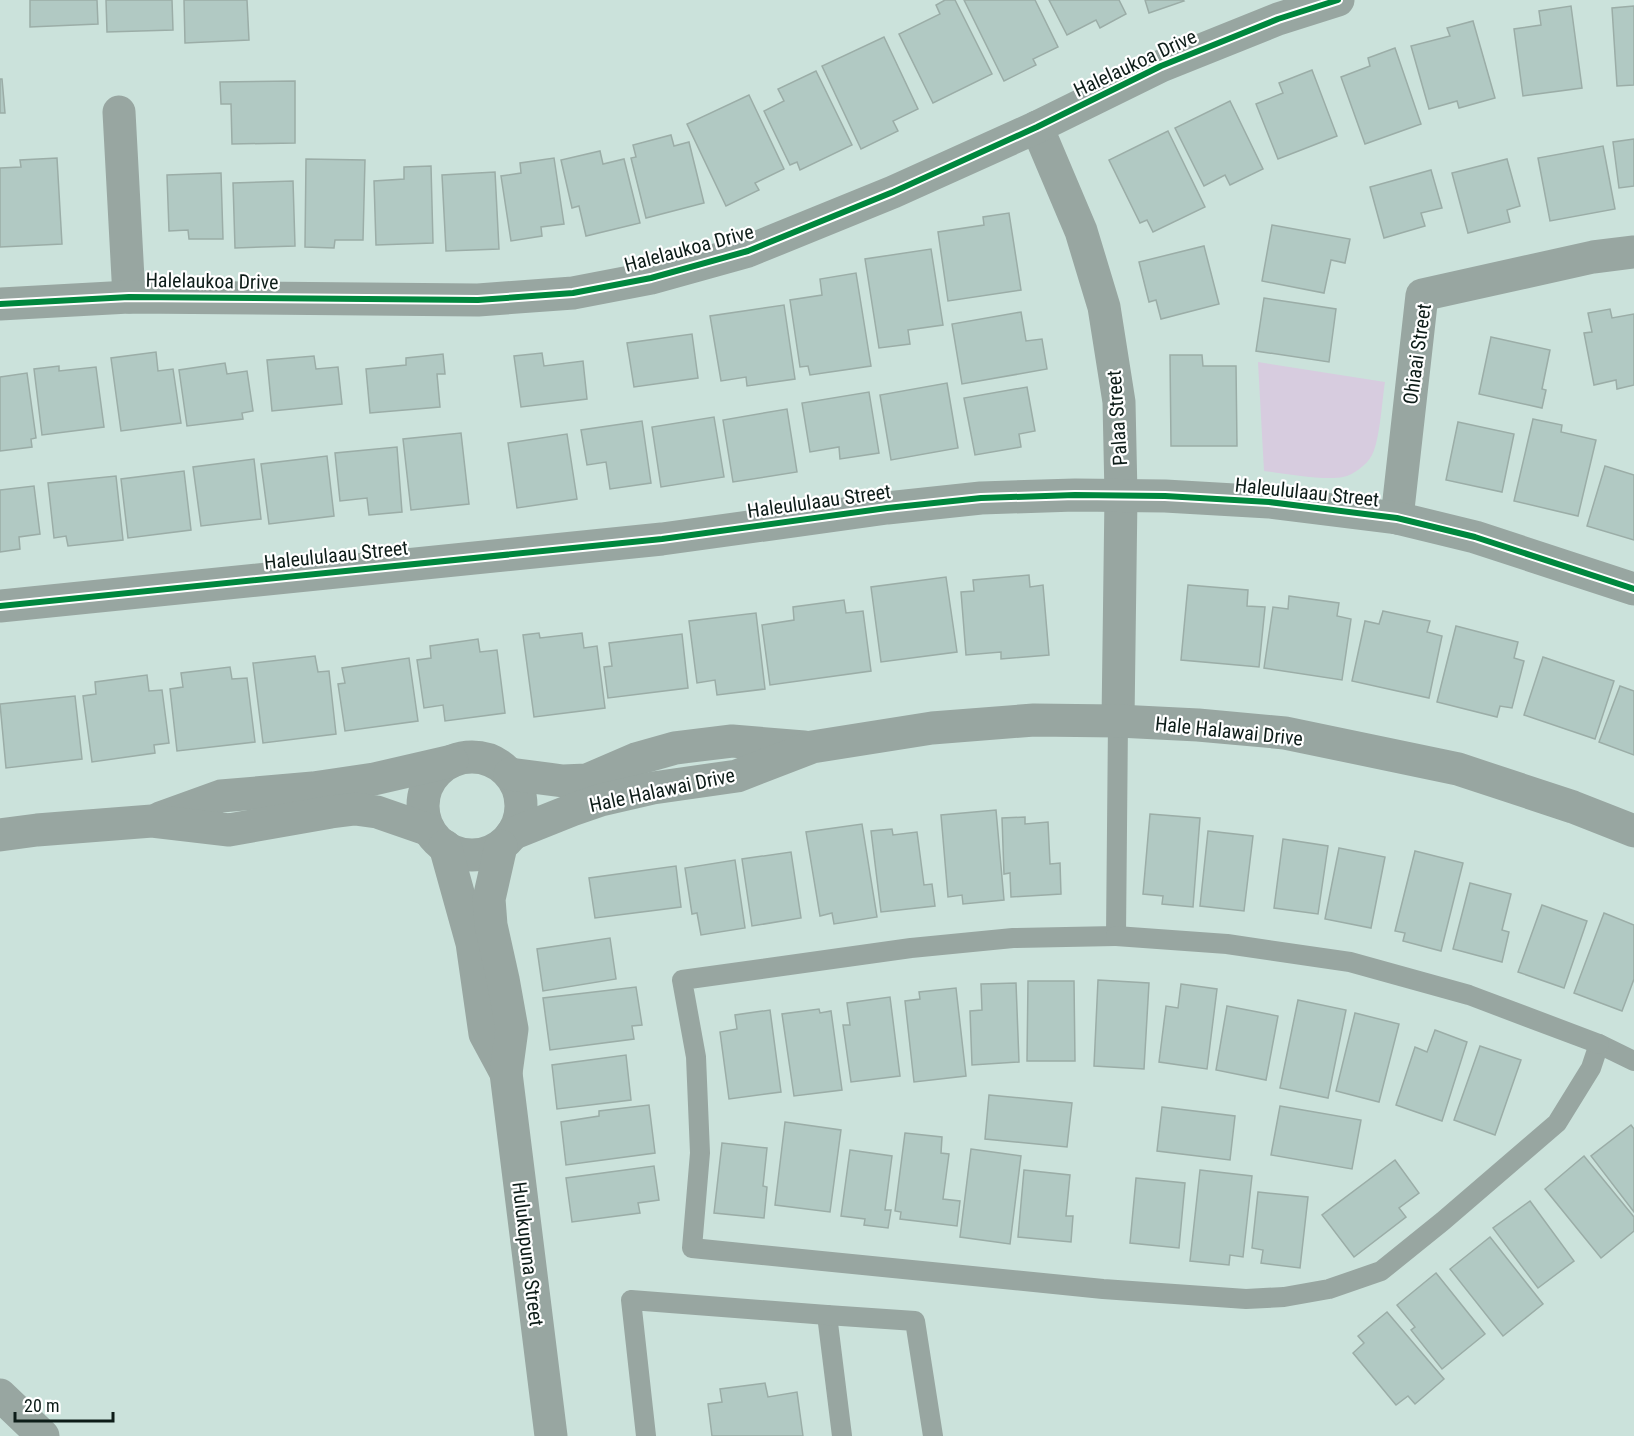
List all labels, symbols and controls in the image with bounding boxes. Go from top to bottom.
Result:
street label: Halelaukoa Drive [1070,24,1200,102]
street label: Halelaukoa Drive [622,219,756,277]
street label: Halelaukoa Drive [145,268,279,294]
street label: Ohiaai Street [1398,302,1436,406]
street label: Palaa Street [1102,369,1132,467]
street label: Haleululaau Street [1234,473,1380,512]
street label: Haleululaau Street [746,479,892,523]
street label: Haleululaau Street [263,535,409,574]
street label: Hale Halawai Drive [1154,711,1304,751]
street label: Hale Halawai Drive [587,763,737,817]
street label: Hulukupuna Street [507,1180,549,1328]
scale bar [15,1385,112,1423]
text: 20 m [24,1395,59,1416]

